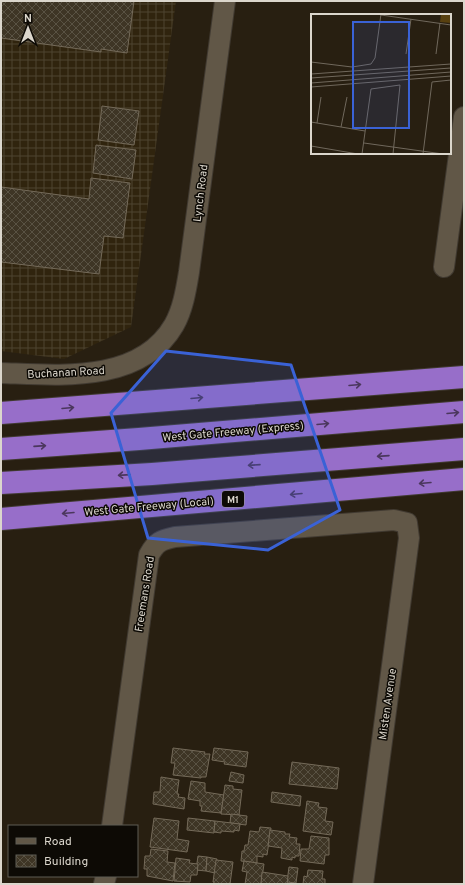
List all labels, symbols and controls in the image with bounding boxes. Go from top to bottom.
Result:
north arrow [8,8,48,48]
text: N [24,12,32,26]
inset map [311,14,451,154]
street label: Lynch Road [191,164,211,223]
street label: Buchanan Road [27,364,105,382]
one-way arrow [348,382,361,389]
one-way arrow [190,394,203,401]
one-way arrow [61,404,74,412]
one-way arrow [446,409,459,416]
street label: West Gate Freeway (Express) [162,419,304,445]
one-way arrow [316,420,329,427]
one-way arrow [33,442,46,449]
one-way arrow [377,453,390,460]
one-way arrow [248,462,261,469]
one-way arrow [118,472,131,479]
one-way arrow [419,479,432,486]
one-way arrow [290,490,303,498]
road number: M1 [222,491,244,507]
street label: West Gate Freeway (Local) [84,494,214,520]
one-way arrow [62,510,75,517]
street label: Freemans Road [132,555,158,633]
street label: Misten Avenue [376,668,400,741]
legend [8,825,138,877]
text: Road [44,834,72,850]
text: Building [44,854,88,870]

